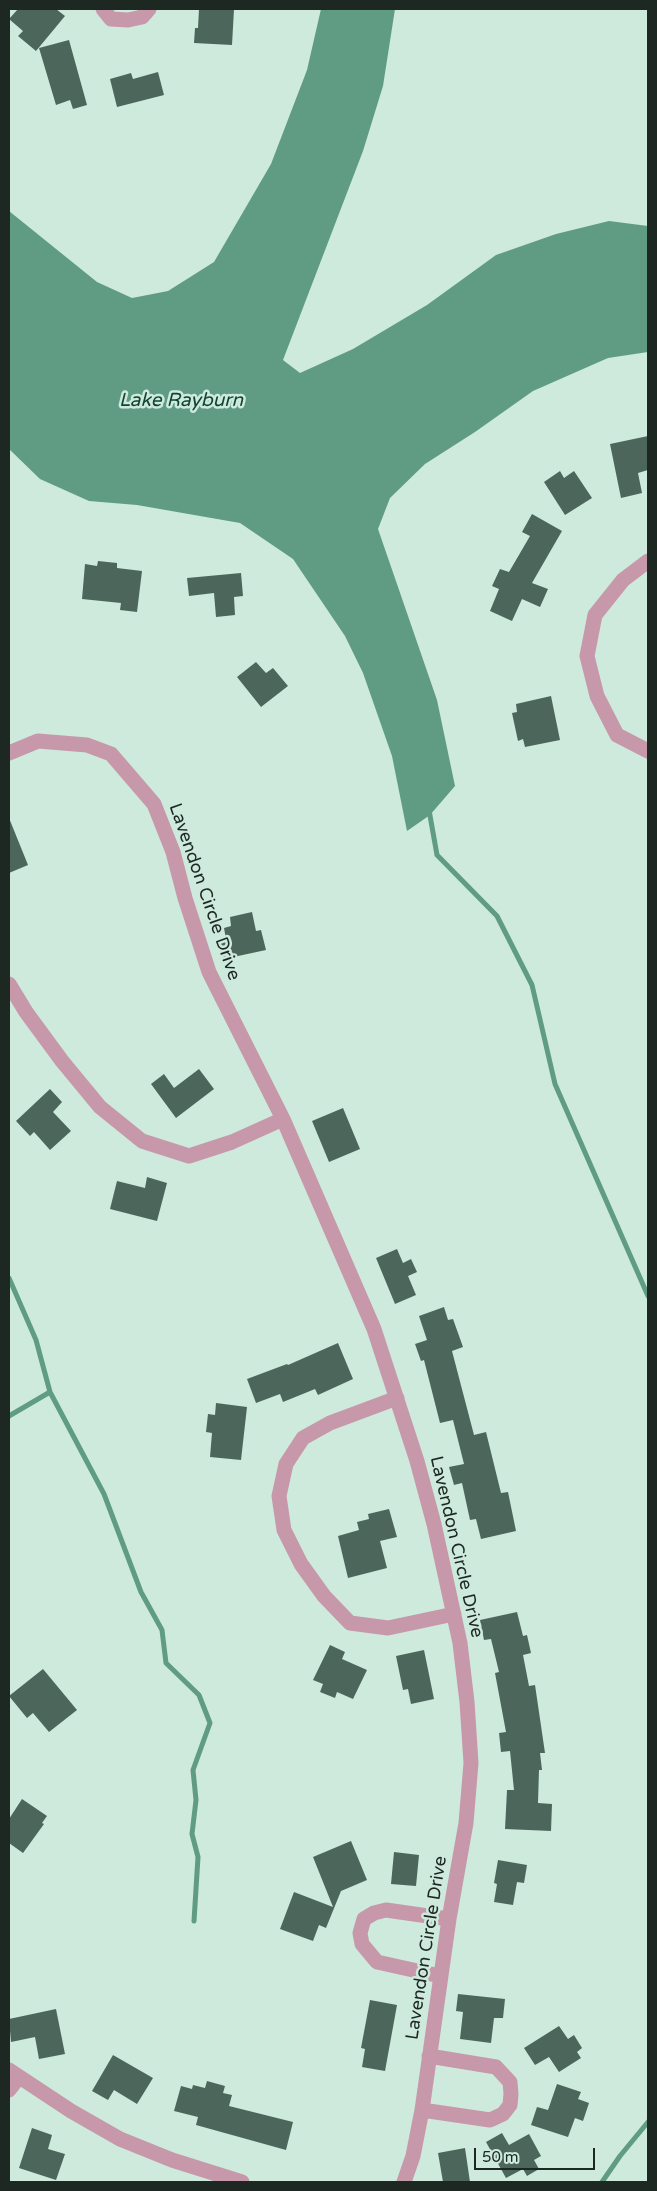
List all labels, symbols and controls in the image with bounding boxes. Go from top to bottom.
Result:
water label: Lake Rayburn [119,390,243,412]
street label: Lavendon Circle Drive [164,801,244,983]
street label: Lavendon Circle Drive [425,1454,487,1640]
street label: Lavendon Circle Drive [402,1855,452,2041]
scale bar [477,2138,598,2170]
text: 50 m [482,2148,519,2166]

